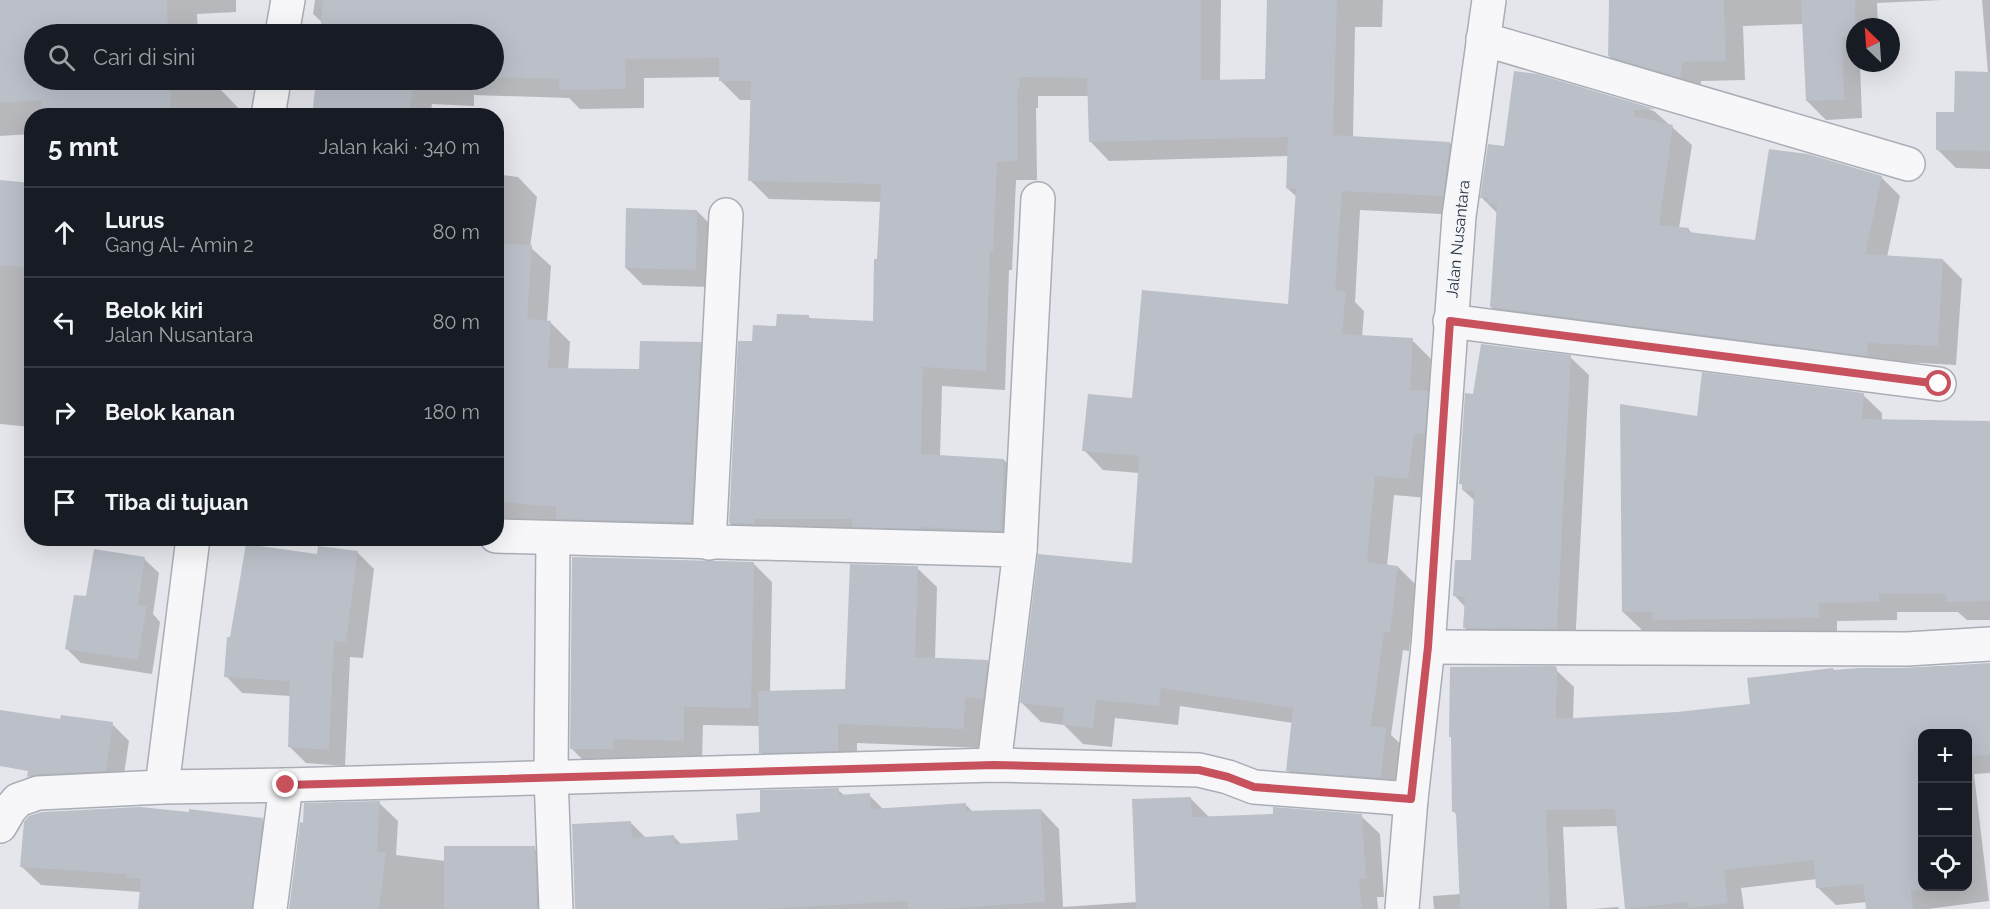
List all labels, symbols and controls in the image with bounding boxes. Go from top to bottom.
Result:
north arrow [1846,18,1900,72]
search box [24,24,504,90]
icon: search [45,41,78,74]
text: Cari di sini [93,44,195,70]
text: 5 mnt [48,132,118,162]
text: Jalan kaki · 340 m [319,135,480,159]
street label: Jalan Nusantara [1442,179,1474,299]
text: Lurus [105,207,164,233]
icon: ahead [48,216,81,249]
text: 80 m [432,220,480,244]
text: Gang Al- Amin 2 [105,233,254,257]
text: Belok kiri [105,297,203,323]
icon: left [48,306,81,339]
text: 80 m [432,310,480,334]
text: Jalan Nusantara [105,323,253,347]
route start [1925,370,1951,396]
icon: right [48,396,81,429]
text: Belok kanan [105,399,235,425]
text: 180 m [424,400,480,424]
icon: arrive [48,486,81,519]
text: Tiba di tujuan [105,489,248,515]
map controls [1918,729,1972,891]
button: + [1918,729,1972,783]
route end [272,771,298,797]
button: − [1918,783,1972,837]
button: locate [1918,837,1972,891]

